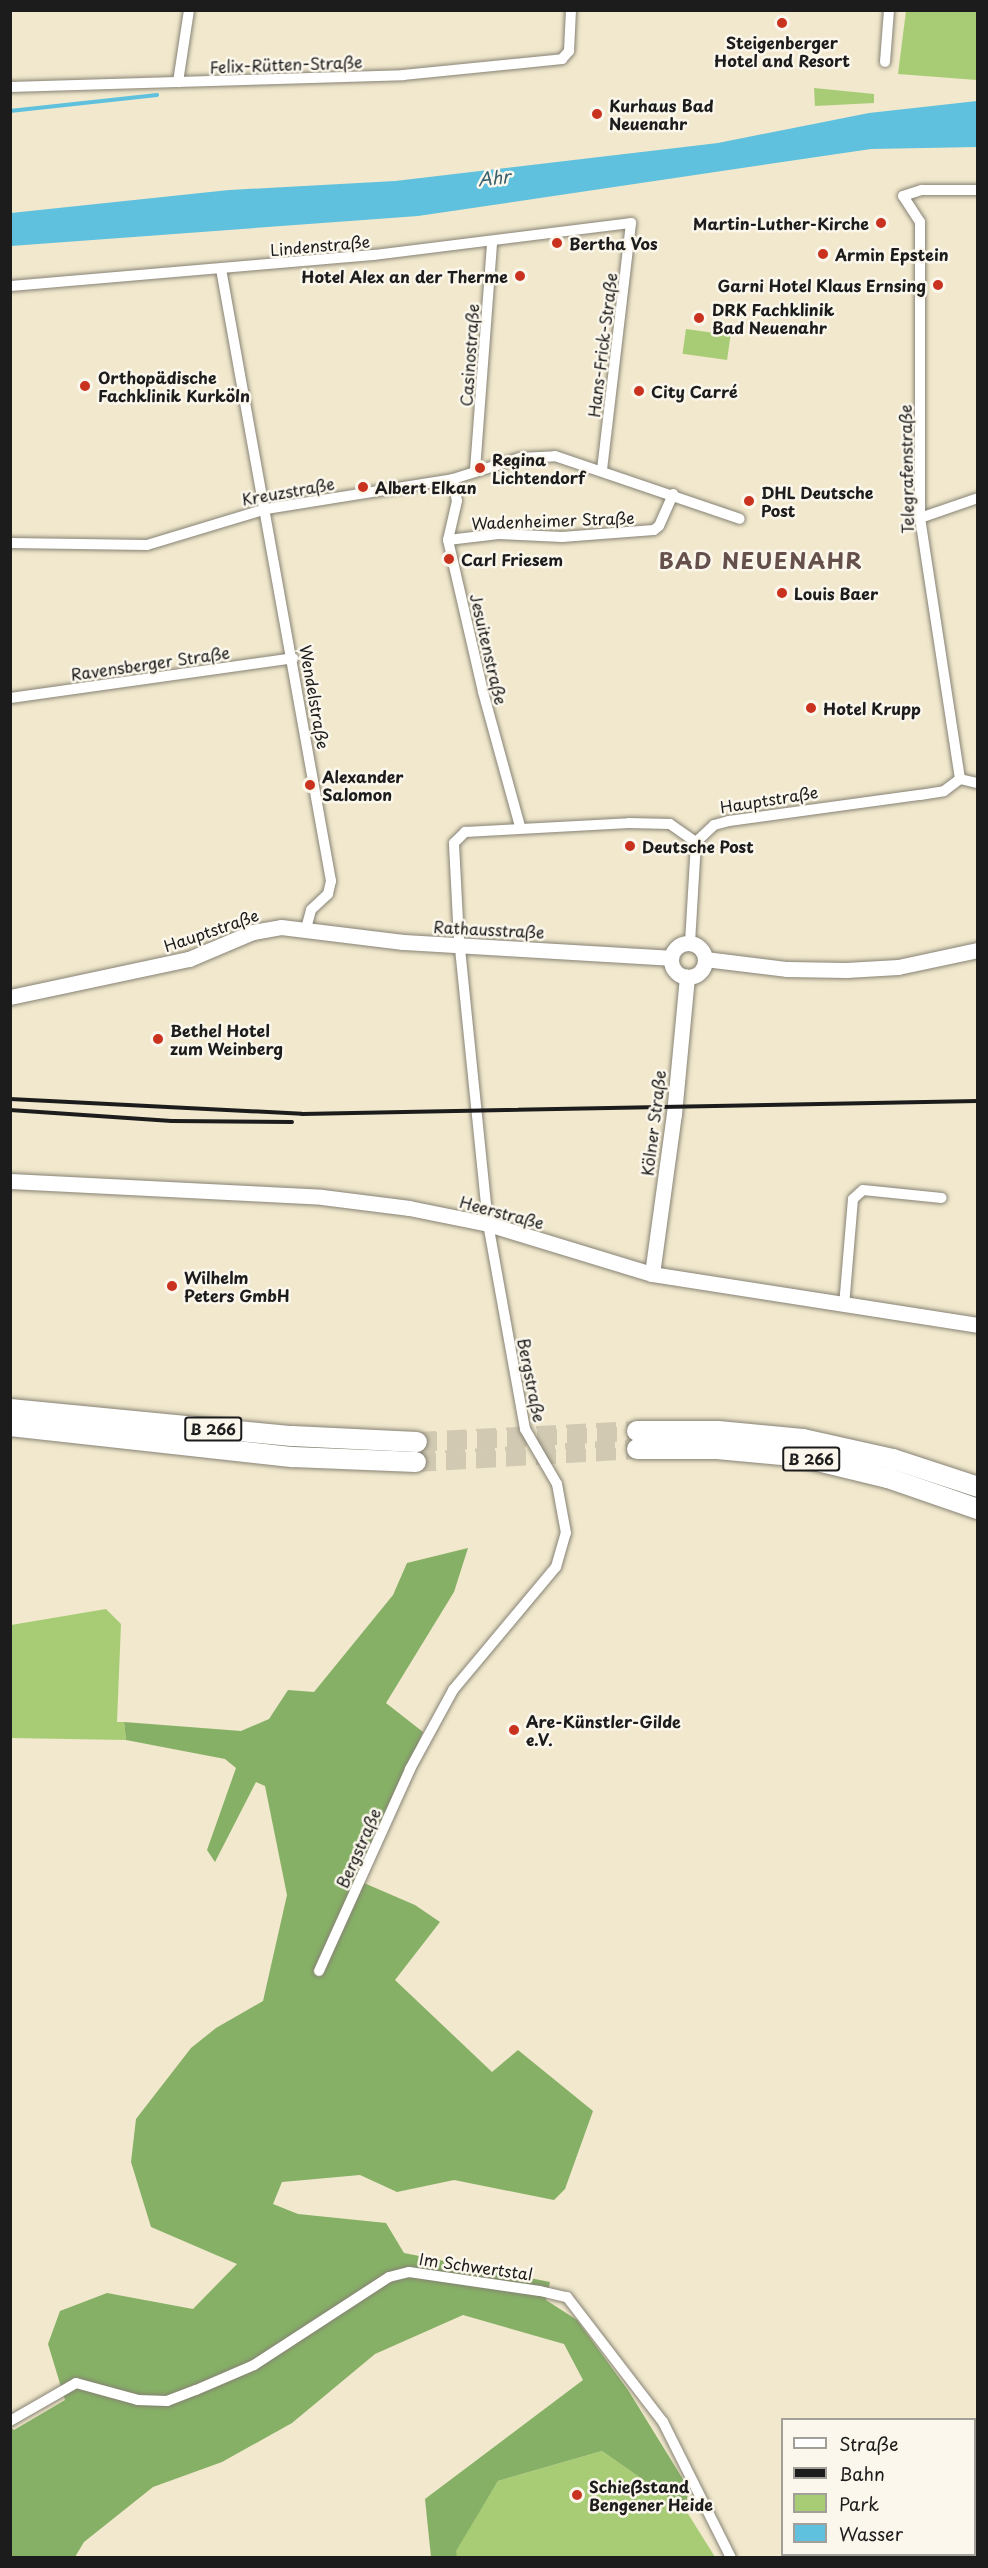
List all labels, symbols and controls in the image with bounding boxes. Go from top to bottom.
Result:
marker: Steigenberger Hotel and Resort [775,16,789,30]
place label: Steigenberger Hotel and Resort [713,32,851,70]
street label: Felix-Rütten-Straße [209,52,363,76]
place label: Kurhaus Bad Neuenahr [609,95,713,133]
marker: Kurhaus Bad Neuenahr [590,107,604,121]
water label: Ahr [477,166,511,190]
place label: Martin-Luther-Kirche [693,213,869,233]
marker: Martin-Luther-Kirche [874,216,888,230]
street label: Lindenstraße [269,231,371,259]
place label: Bertha Vos [569,233,658,253]
marker: Bertha Vos [550,236,564,250]
place label: Armin Epstein [835,244,949,264]
marker: Armin Epstein [816,247,830,261]
place label: Hotel Alex an der Therme [300,266,508,286]
marker: Hotel Alex an der Therme [513,269,527,283]
street label: Hans-Frick-Straße [584,272,620,418]
place label: Garni Hotel Klaus Ernsing [716,275,926,295]
marker: Garni Hotel Klaus Ernsing [931,278,945,292]
place label: DRK Fachklinik Bad Neuenahr [712,299,837,337]
street label: Casinostraße [456,303,482,407]
marker: DRK Fachklinik Bad Neuenahr [690,309,708,327]
place label: Orthopädische Fachklinik Kurköln [98,367,250,405]
marker: Orthopädische Fachklinik Kurköln [76,377,94,395]
place label: City Carré [651,381,738,401]
marker: City Carré [632,384,646,398]
street label: Telegrafenstraße [895,404,917,534]
place label: Regina Lichtendorf [492,449,585,487]
marker: Regina Lichtendorf [473,461,487,475]
street label: Kreuzstraße [240,473,336,509]
place label: Albert Elkan [375,477,477,497]
marker: Albert Elkan [356,480,370,494]
place label: DHL Deutsche Post [761,482,874,520]
marker: DHL Deutsche Post [742,494,756,508]
street label: Wadenheimer Straße [471,508,635,532]
district label: BAD NEUENAHR [659,547,863,573]
place label: Carl Friesem [461,549,563,569]
marker: Carl Friesem [442,552,456,566]
place label: Louis Baer [794,583,878,603]
marker: Louis Baer [775,586,789,600]
street label: Jesuitenstraße [467,592,511,706]
street label: Ravensberger Straße [69,642,231,684]
street label: Wendelstraße [296,643,334,751]
place label: Hotel Krupp [823,698,921,718]
marker: Hotel Krupp [804,701,818,715]
place label: Alexander Salomon [322,766,404,804]
marker: Alexander Salomon [303,778,317,792]
street label: Hauptstraße [719,782,819,816]
place label: Deutsche Post [642,836,755,856]
marker: Deutsche Post [623,839,637,853]
street label: Hauptstraße [161,905,261,955]
street label: Rathausstraße [433,916,545,942]
place label: Bethel Hotel zum Weinberg [170,1020,284,1058]
marker: Bethel Hotel zum Weinberg [151,1032,165,1046]
street label: Kölner Straße [637,1069,669,1177]
street label: Heerstraße [458,1192,546,1232]
place label: Wilhelm Peters GmbH [184,1267,289,1305]
marker: Wilhelm Peters GmbH [165,1279,179,1293]
street label: Bergstraße [514,1336,550,1424]
road number: B 266 [184,1417,242,1441]
road number: B 266 [782,1447,840,1471]
place label: Are-Künstler-Gilde e.V. [526,1711,681,1749]
marker: Are-Künstler-Gilde e.V. [507,1723,521,1737]
street label: Bergstraße [332,1805,384,1891]
street label: Im Schwertstal [418,2248,534,2284]
legend [781,2418,976,2556]
text: Straße [839,2430,899,2457]
text: Bahn [839,2460,885,2487]
place label: Schießstand Bengener Heide [589,2476,713,2514]
marker: Schießstand Bengener Heide [570,2488,584,2502]
text: Park [839,2490,879,2517]
text: Wasser [839,2520,903,2547]

